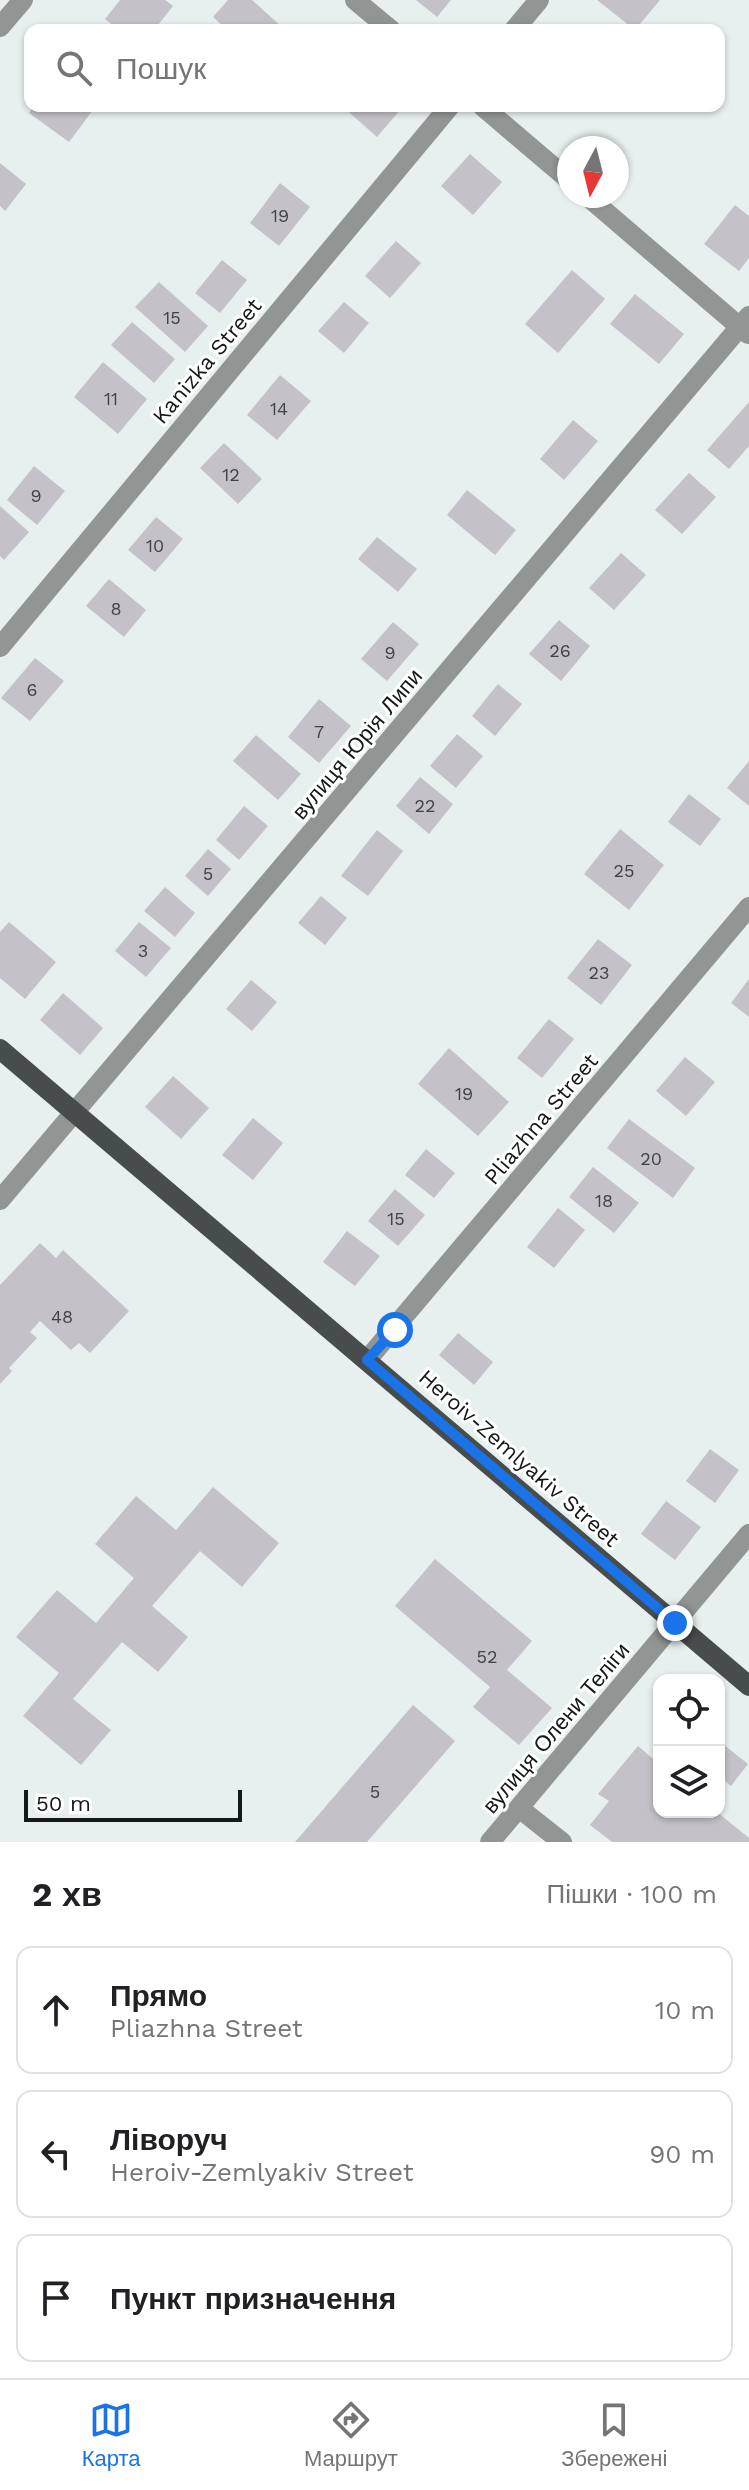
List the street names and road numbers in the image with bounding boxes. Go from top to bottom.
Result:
street label: Kanizka Street [147,293,267,429]
street label: вулиця Юрія Липи [287,664,427,824]
street label: Pliazhna Street [479,1048,603,1190]
street label: Heroiv-Zemlyakiv Street [414,1364,624,1552]
street label: вулиця Олени Теліги [477,1638,635,1818]

